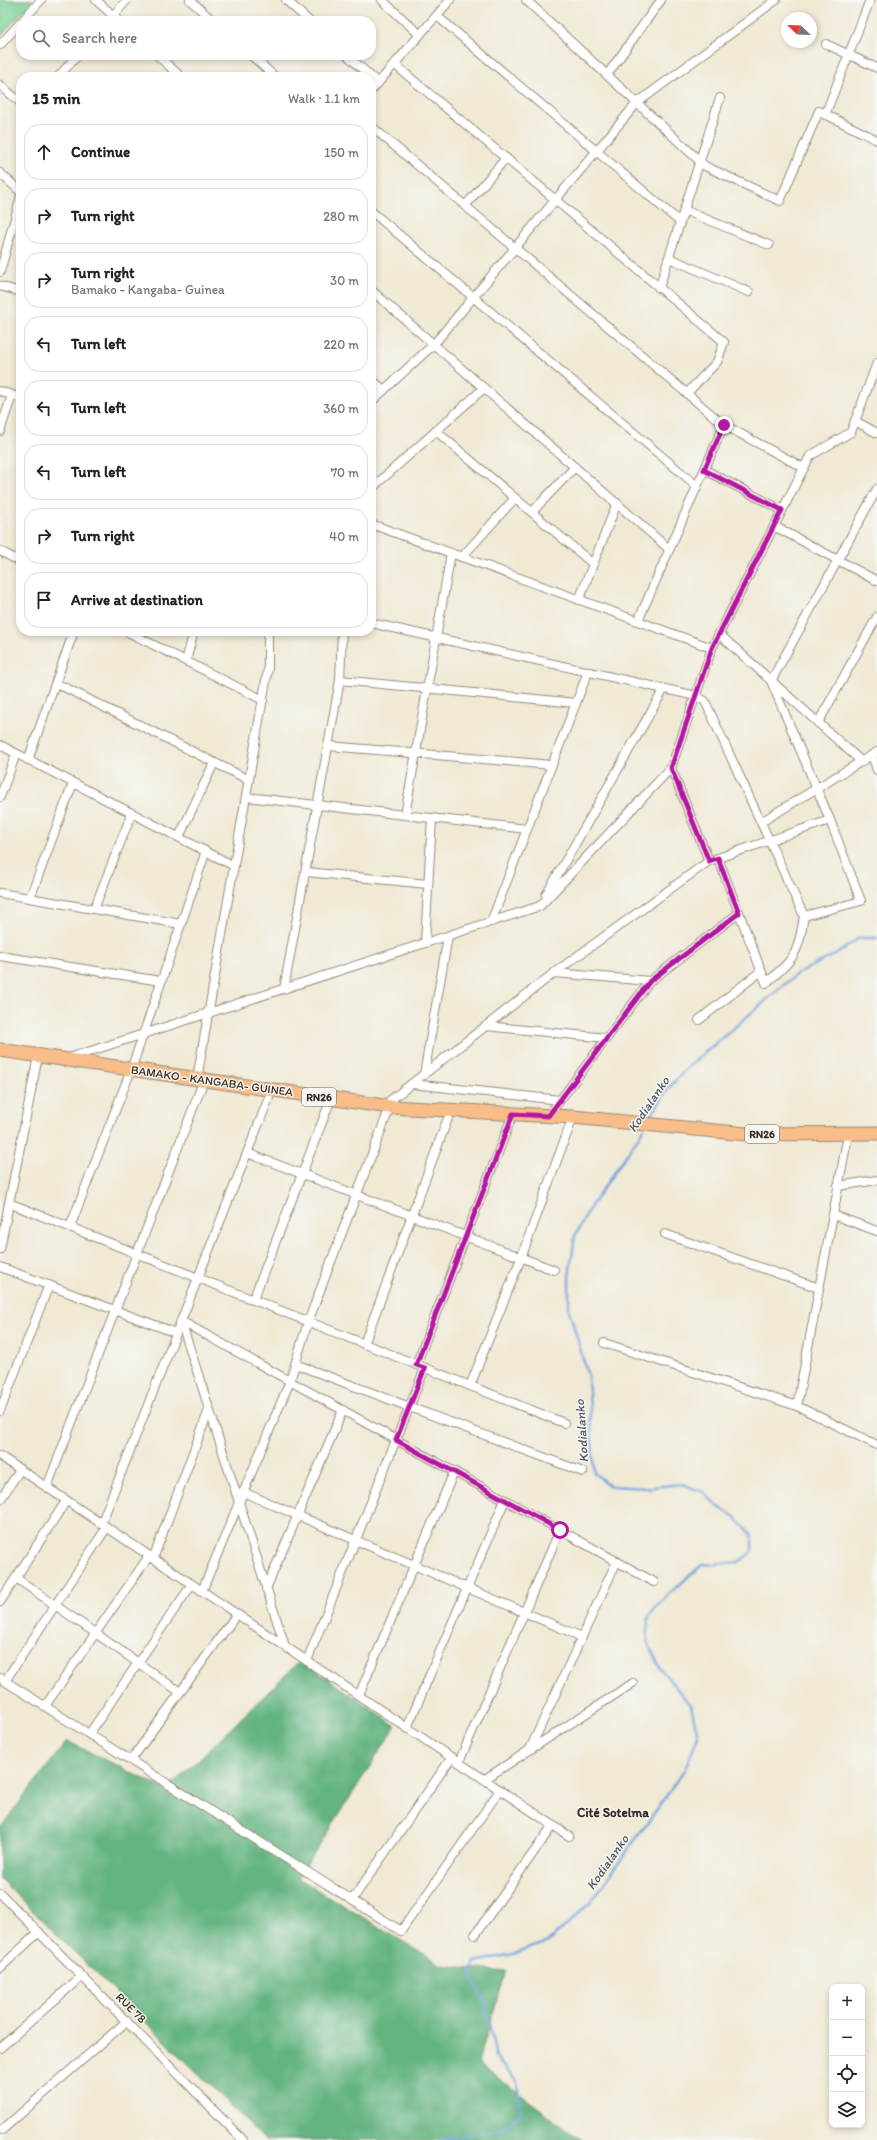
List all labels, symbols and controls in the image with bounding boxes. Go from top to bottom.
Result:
north arrow [781,12,817,48]
search box [16,16,376,60]
icon: search [30,27,52,49]
text: Search here [62,29,137,47]
text: 15 min [32,88,80,108]
text: Walk · 1.1 km [288,91,360,106]
icon: ahead [33,141,55,163]
text: Continue [71,143,130,161]
text: 150 m [324,145,359,160]
icon: right [33,205,55,227]
text: Turn right [71,207,135,225]
text: 280 m [323,209,359,224]
text: Turn right [71,264,135,282]
icon: right [33,269,55,291]
text: 30 m [330,273,359,288]
text: Bamako - Kangaba- Guinea [71,282,225,297]
icon: left [33,333,55,355]
text: Turn left [71,335,126,353]
text: 220 m [323,337,359,352]
icon: left [33,397,55,419]
text: Turn left [71,399,126,417]
text: 360 m [323,401,359,416]
route end [715,416,733,434]
icon: left [33,461,55,483]
text: Turn left [71,463,126,481]
text: 70 m [331,465,359,480]
icon: right [33,525,55,547]
text: Turn right [71,527,135,545]
text: 40 m [329,529,359,544]
icon: arrive [33,589,55,611]
text: Arrive at destination [71,591,203,609]
street label: BAMAKO - KANGABA- GUINEA [130,1063,294,1099]
water label: Kodialanko [624,1074,673,1135]
road number: RN26 [302,1088,336,1106]
road number: RN26 [745,1125,779,1143]
water label: Kodialanko [572,1398,591,1463]
route start [551,1521,569,1539]
district label: Cité Sotelma [577,1805,649,1820]
water label: Kodialanko [583,1832,632,1893]
map controls [829,1984,865,2128]
button: + [829,1984,865,2020]
street label: RUE 78 [113,1990,149,2026]
button: − [829,2020,865,2056]
button: locate [829,2056,865,2092]
button: layers [829,2092,865,2128]

